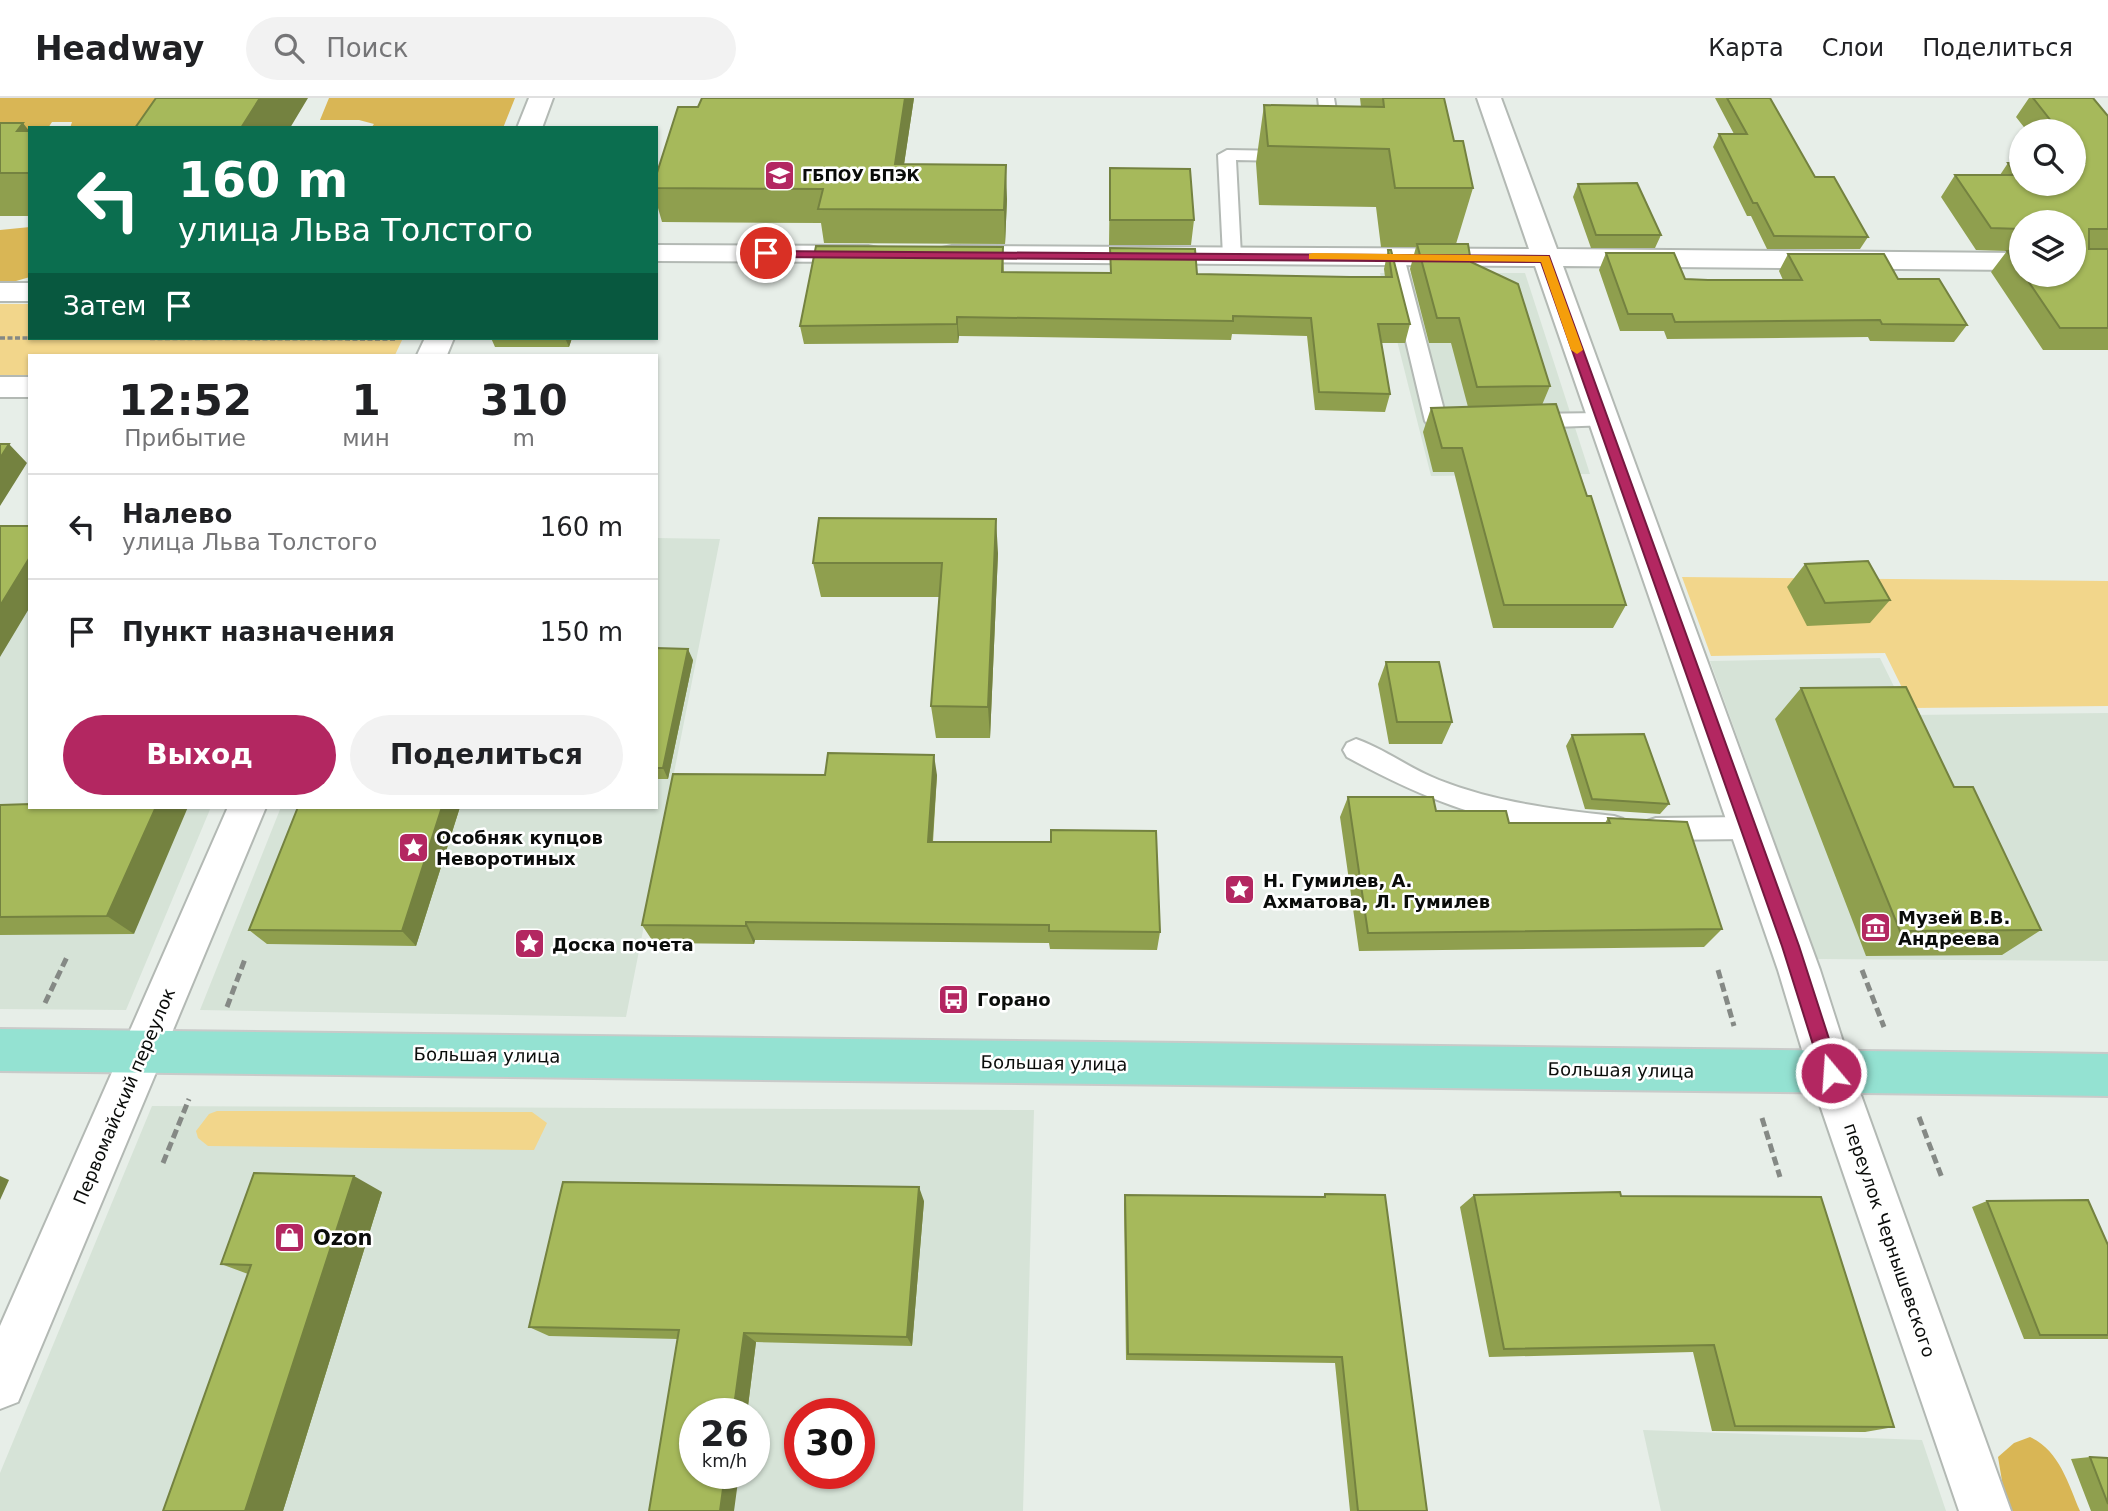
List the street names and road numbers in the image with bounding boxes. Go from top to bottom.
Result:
street label: Первомайский переулок [69,984,179,1207]
street label: Большая улица [413,1043,561,1067]
street label: Большая улица [980,1051,1128,1075]
street label: Большая улица [1547,1058,1695,1082]
street label: переулок Чернышевского [1840,1120,1940,1360]

